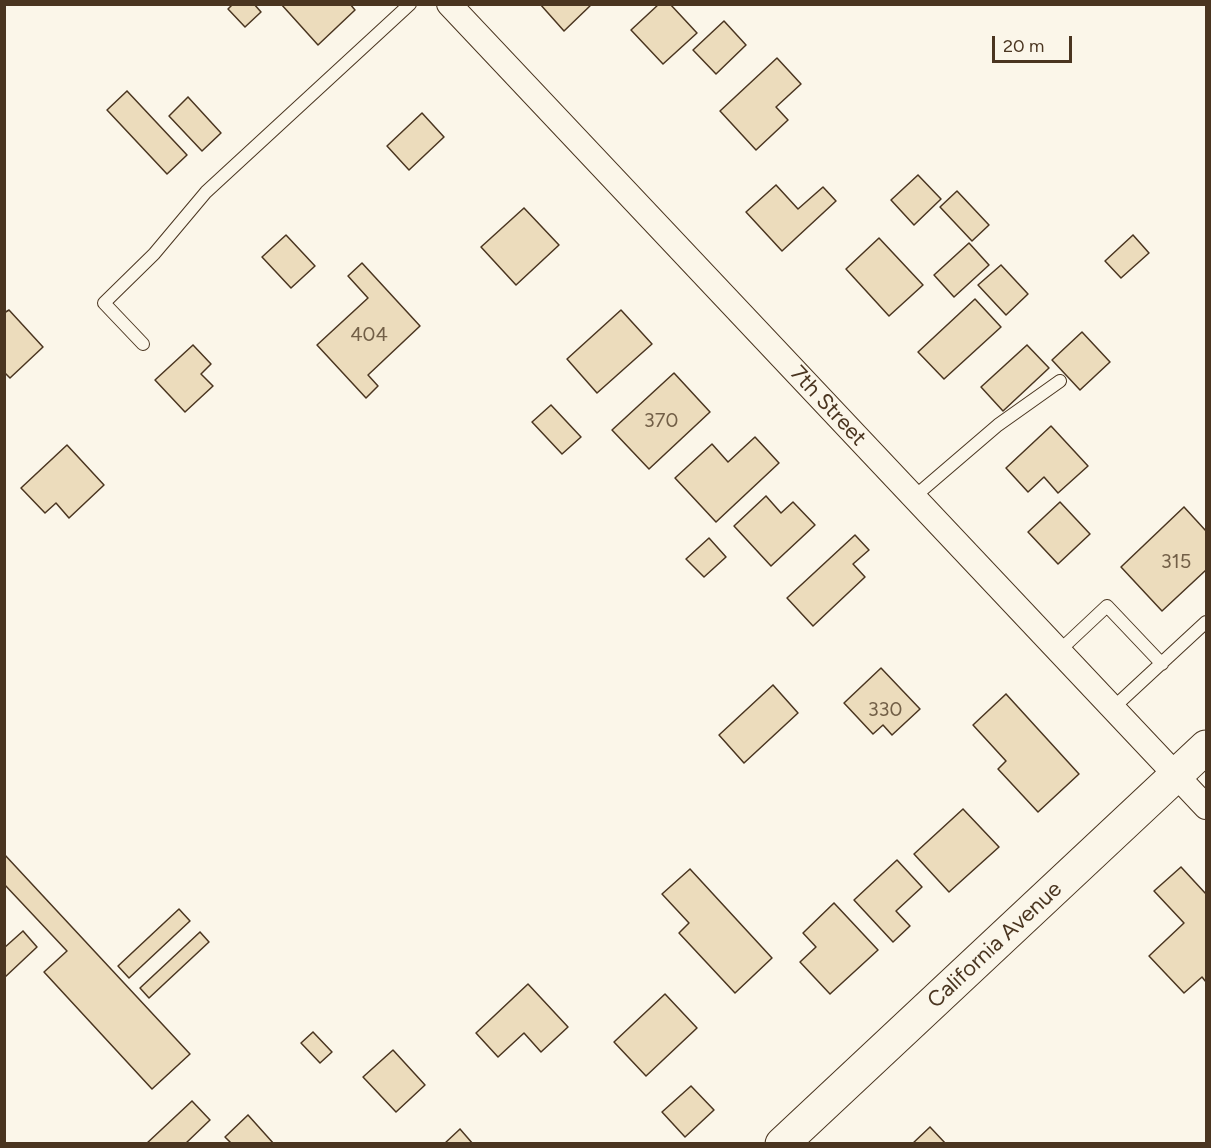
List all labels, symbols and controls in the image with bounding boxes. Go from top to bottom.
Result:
scale bar [995,24,1074,62]
text: 20 m [1003,35,1044,57]
house number: 404 [350,323,388,347]
street label: 7th Street [784,361,872,451]
house number: 370 [644,409,678,433]
house number: 315 [1161,550,1191,574]
house number: 330 [868,698,902,722]
street label: California Avenue [922,876,1068,1014]

